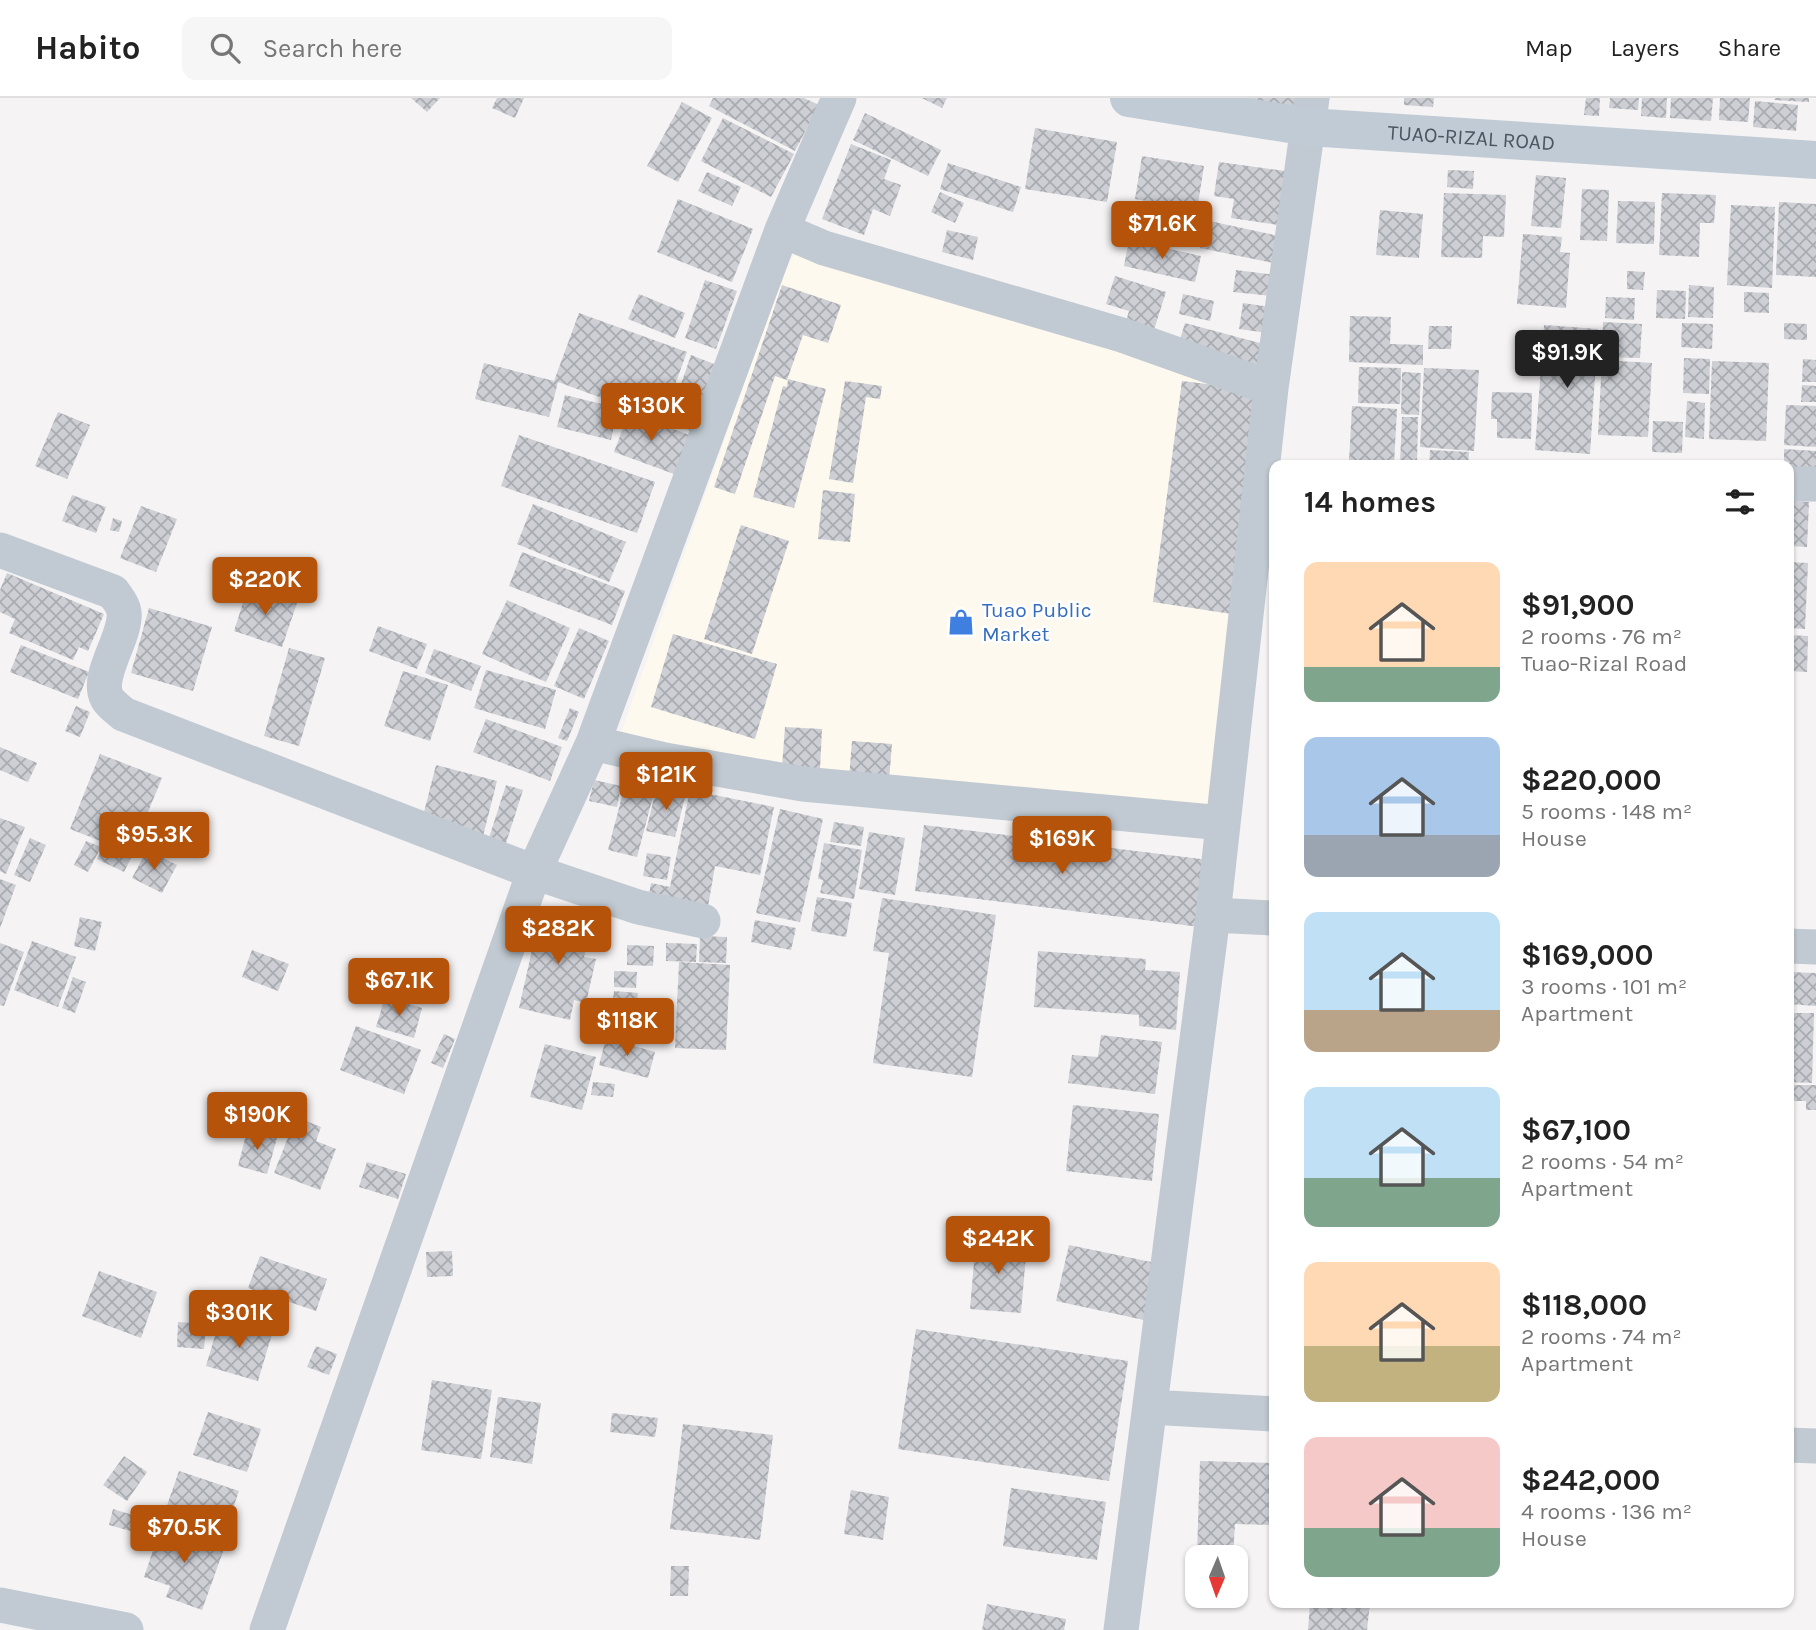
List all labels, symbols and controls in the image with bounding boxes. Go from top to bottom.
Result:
search box [182,17,672,80]
text: Habito [35,29,140,67]
icon: search [206,29,244,67]
text: Search here [262,33,402,64]
text: Map [1525,34,1573,62]
text: Layers [1611,34,1680,62]
text: Share [1718,34,1781,62]
street label: TUAO-RIZAL ROAD [1387,120,1556,155]
pin: $71.6K [1105,202,1219,261]
text: $71.6K [1127,210,1197,237]
pin: $91.9K [1510,330,1624,390]
text: $91.9K [1531,339,1603,366]
pin: $130K [602,384,700,443]
text: $130K [617,392,685,419]
icon: filters [1721,483,1759,521]
text: 14 homes [1304,484,1436,520]
pin: $220K [216,558,314,617]
text: $220K [228,566,302,593]
text: $91,900 [1521,587,1635,623]
icon: home [1360,590,1444,674]
place label: Tuao Public Market [982,598,1092,646]
shop icon: Tuao Public Market [946,607,976,637]
text: 2 rooms · 76 m² [1521,623,1682,650]
text: Tuao-Rizal Road [1521,650,1687,677]
pin: $121K [617,752,715,812]
text: $121K [635,761,697,788]
text: $220,000 [1521,762,1661,798]
icon: home [1360,765,1444,849]
text: 5 rooms · 148 m² [1521,798,1692,825]
pin: $95.3K [97,812,211,872]
pin: $169K [1013,816,1111,876]
text: $95.3K [115,821,193,848]
text: $169K [1028,825,1096,852]
text: House [1521,825,1587,852]
pin: $282K [509,906,607,966]
text: $282K [521,915,595,942]
text: $169,000 [1521,937,1653,973]
icon: home [1360,940,1444,1024]
pin: $67.1K [342,958,456,1018]
text: $67.1K [364,967,434,994]
text: 3 rooms · 101 m² [1521,973,1687,1000]
pin: $118K [578,998,676,1058]
text: Apartment [1521,1000,1633,1027]
text: $118K [596,1007,658,1034]
pin: $190K [208,1093,306,1152]
text: $190K [223,1101,291,1128]
text: $67,100 [1521,1112,1631,1148]
icon: home [1360,1115,1444,1199]
text: 2 rooms · 54 m² [1521,1148,1684,1175]
text: Apartment [1521,1175,1633,1202]
pin: $242K [949,1216,1047,1276]
text: $242K [962,1225,1034,1252]
text: $118,000 [1521,1287,1647,1323]
pin: $301K [190,1290,288,1350]
icon: home [1360,1290,1444,1374]
text: $301K [205,1299,273,1326]
text: 2 rooms · 74 m² [1521,1323,1682,1350]
text: Apartment [1521,1350,1633,1377]
text: $242,000 [1521,1462,1660,1498]
icon: home [1360,1465,1444,1549]
text: 4 rooms · 136 m² [1521,1498,1692,1525]
pin: $70.5K [127,1506,241,1565]
text: $70.5K [146,1514,222,1541]
text: House [1521,1525,1587,1552]
north arrow [1185,1545,1248,1608]
map controls [1185,1545,1248,1608]

